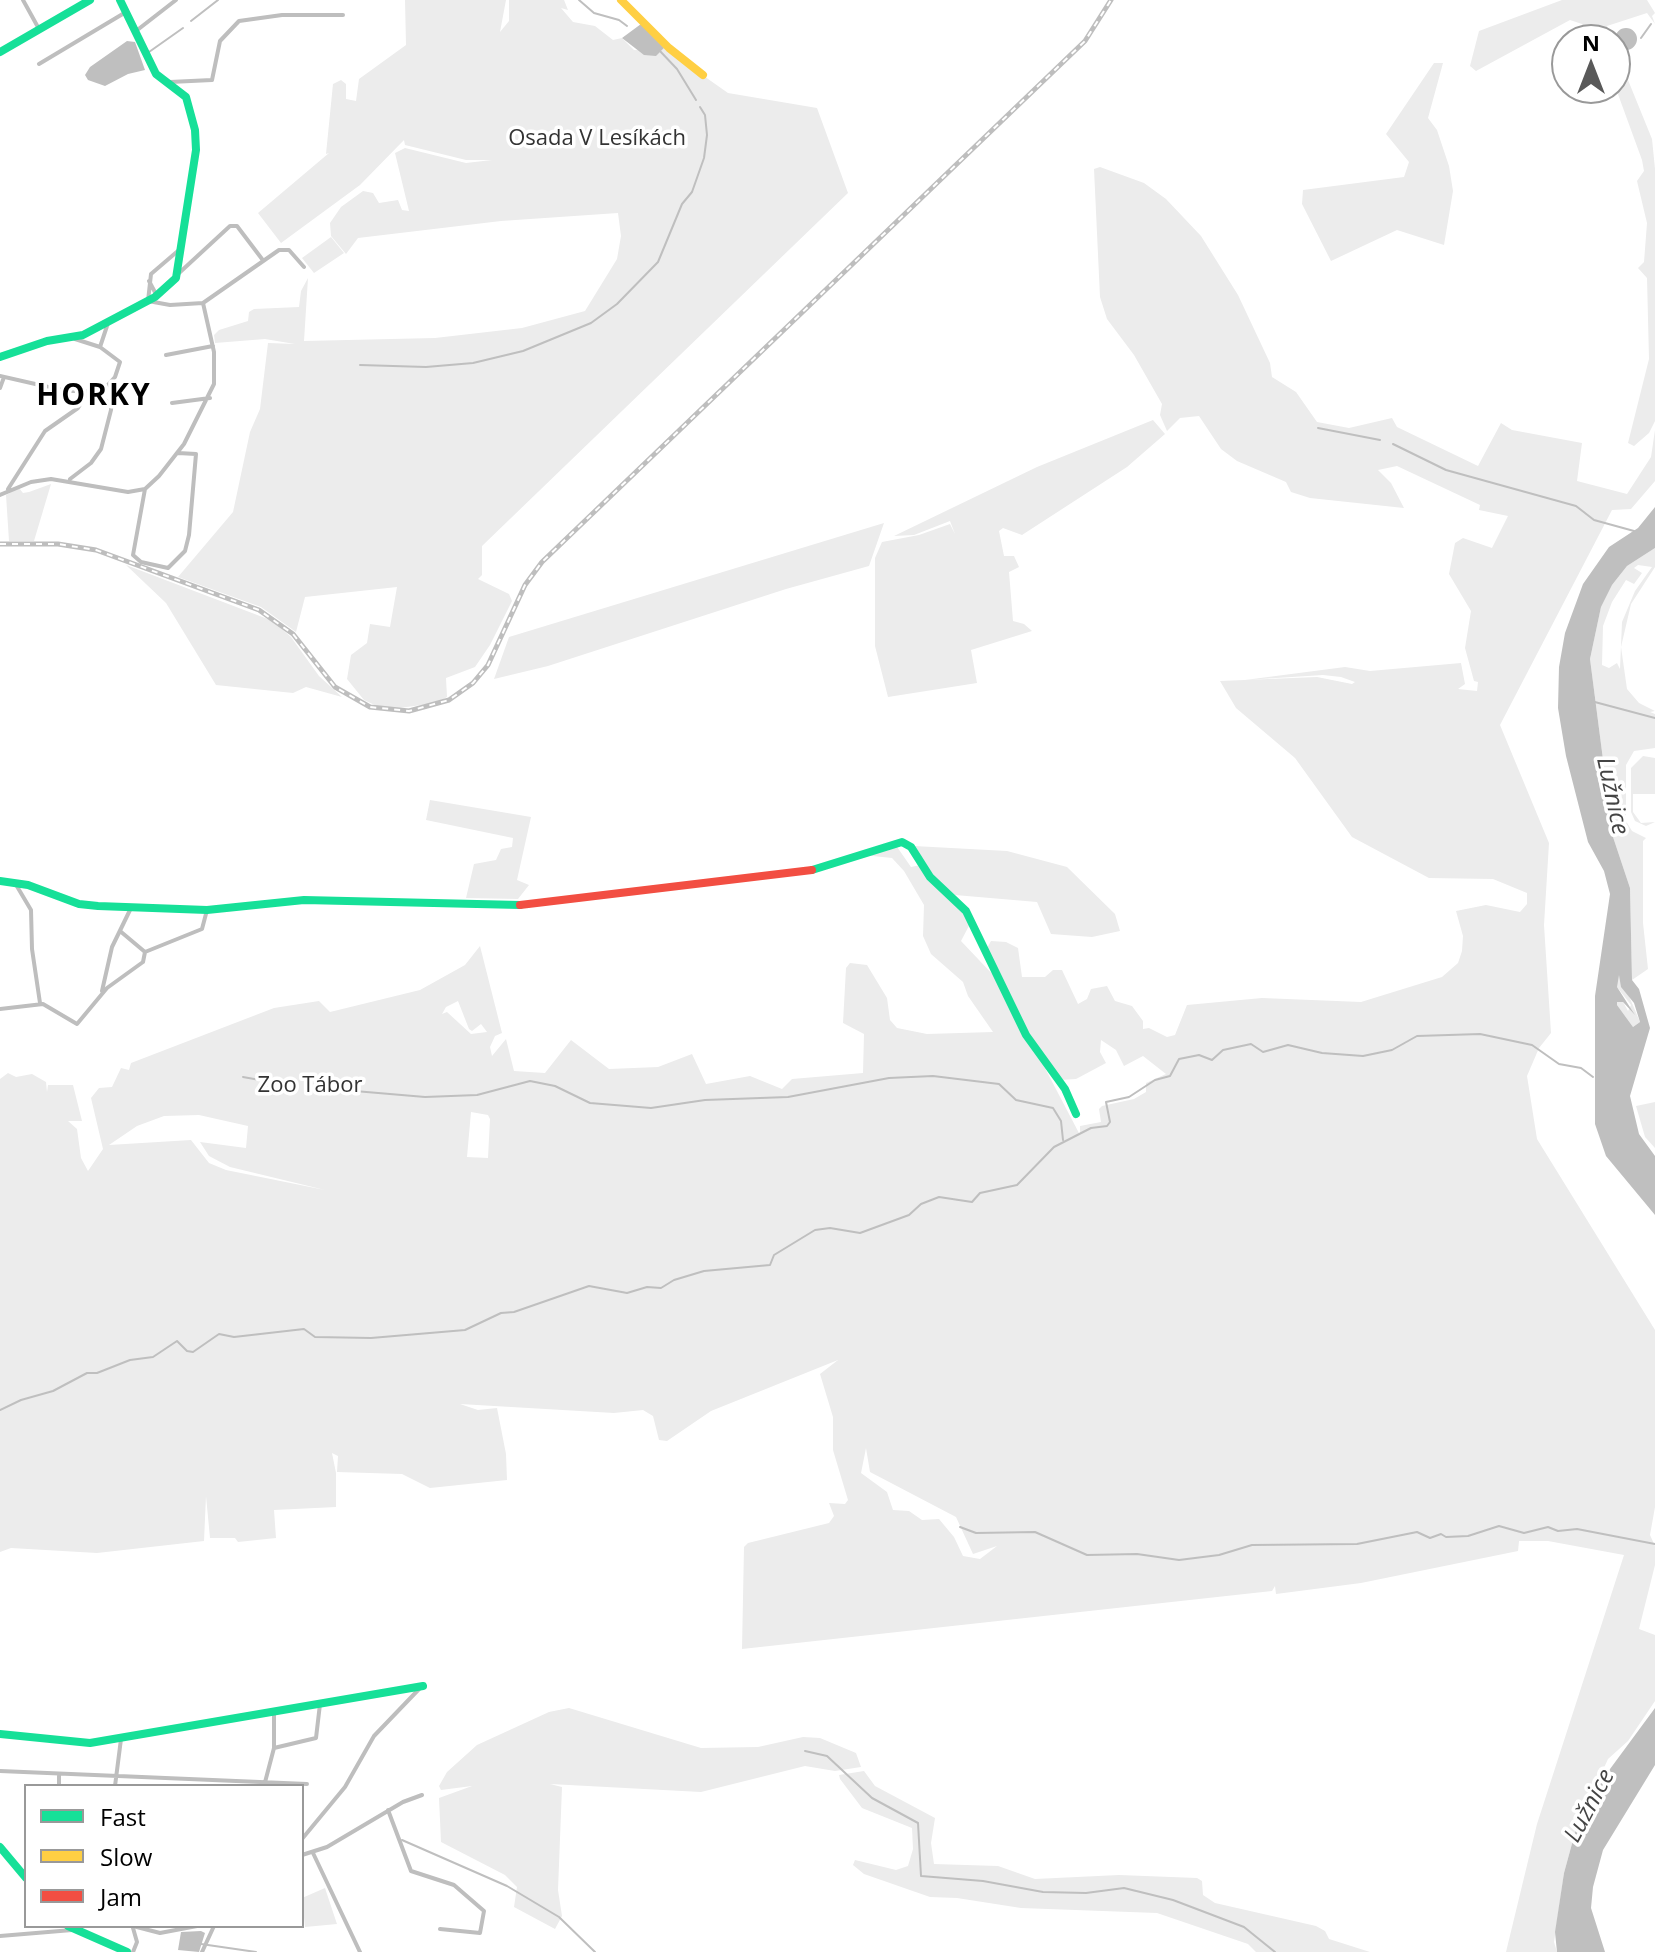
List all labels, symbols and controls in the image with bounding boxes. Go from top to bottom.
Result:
north arrow [1551,24,1631,104]
text: N [1582,27,1600,57]
park label: Osada V Lesíkách [508,126,686,152]
district label: HORKY [36,378,152,414]
water label: Lužnice [1590,755,1634,837]
park label: Zoo Tábor [258,1073,362,1099]
water label: Lužnice [1559,1764,1621,1848]
legend [24,1784,304,1928]
text: Fast [100,1800,146,1833]
text: Slow [100,1840,152,1873]
text: Jam [100,1880,142,1913]

